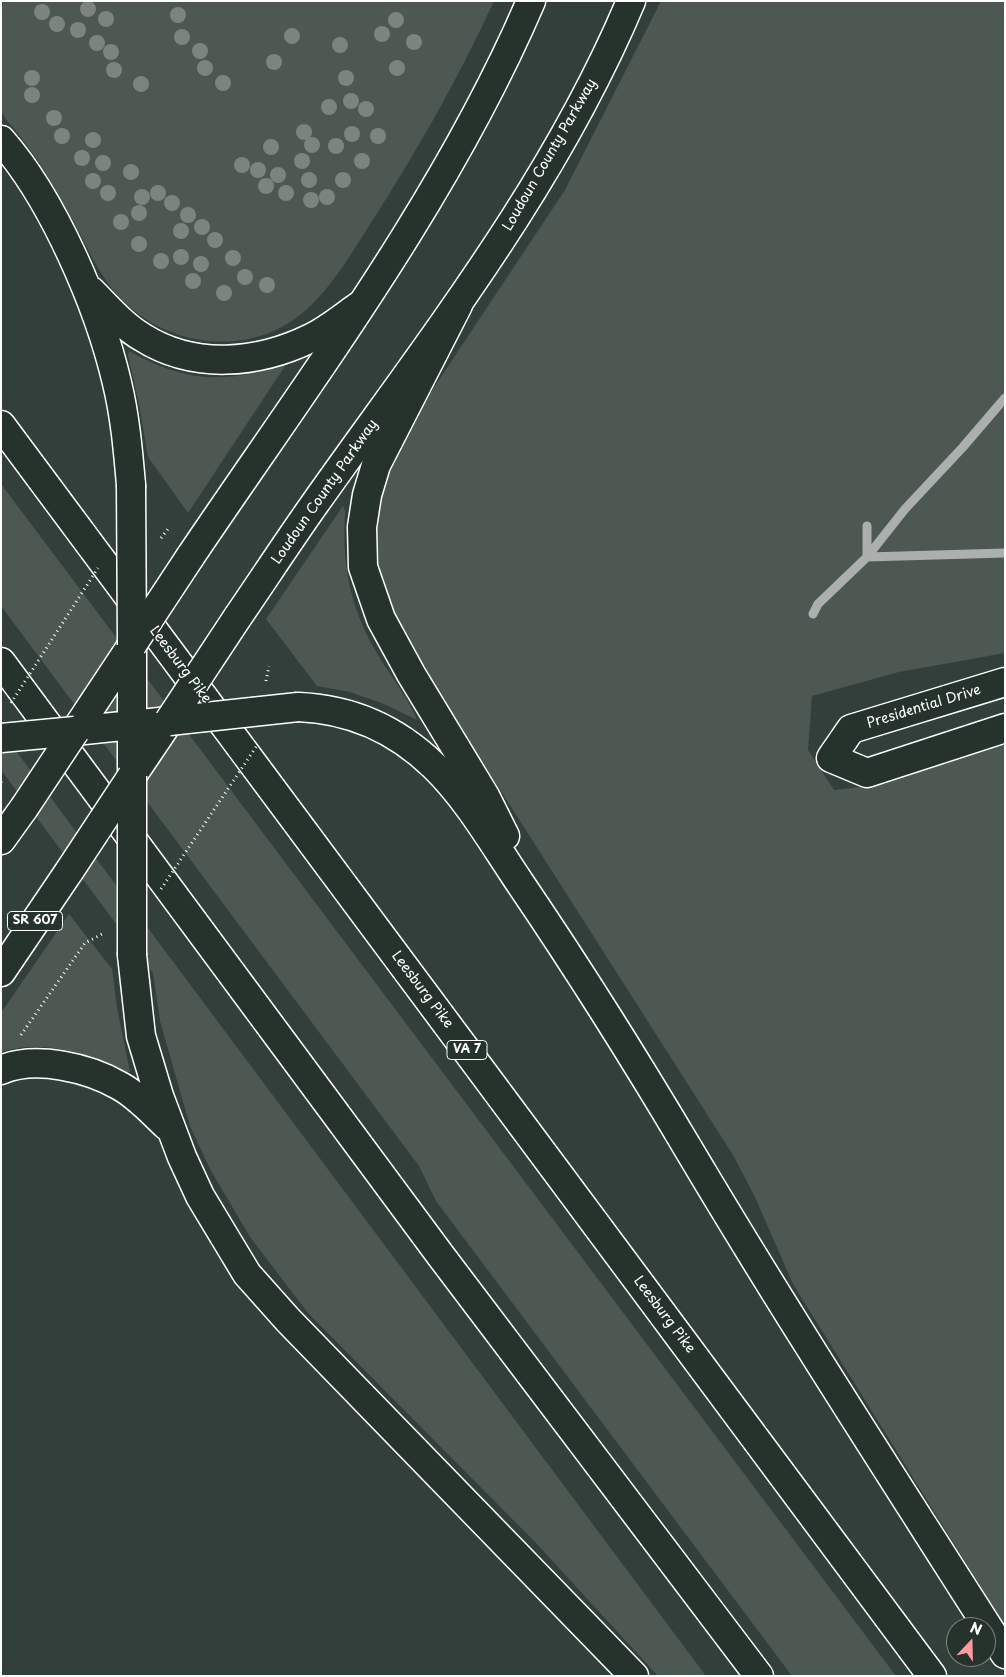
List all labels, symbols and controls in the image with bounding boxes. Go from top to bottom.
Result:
street label: Loudoun County Parkway [500,76,600,234]
street label: Loudoun County Parkway [269,416,381,568]
street label: Leesburg Pike [146,623,214,707]
street label: Presidential Drive [865,682,983,732]
road number: SR 607 [8,911,62,930]
street label: Leesburg Pike [388,948,456,1032]
road number: VA 7 [447,1040,487,1060]
street label: Leesburg Pike [630,1273,698,1357]
north arrow [946,1617,996,1667]
text: N [967,1617,985,1640]

